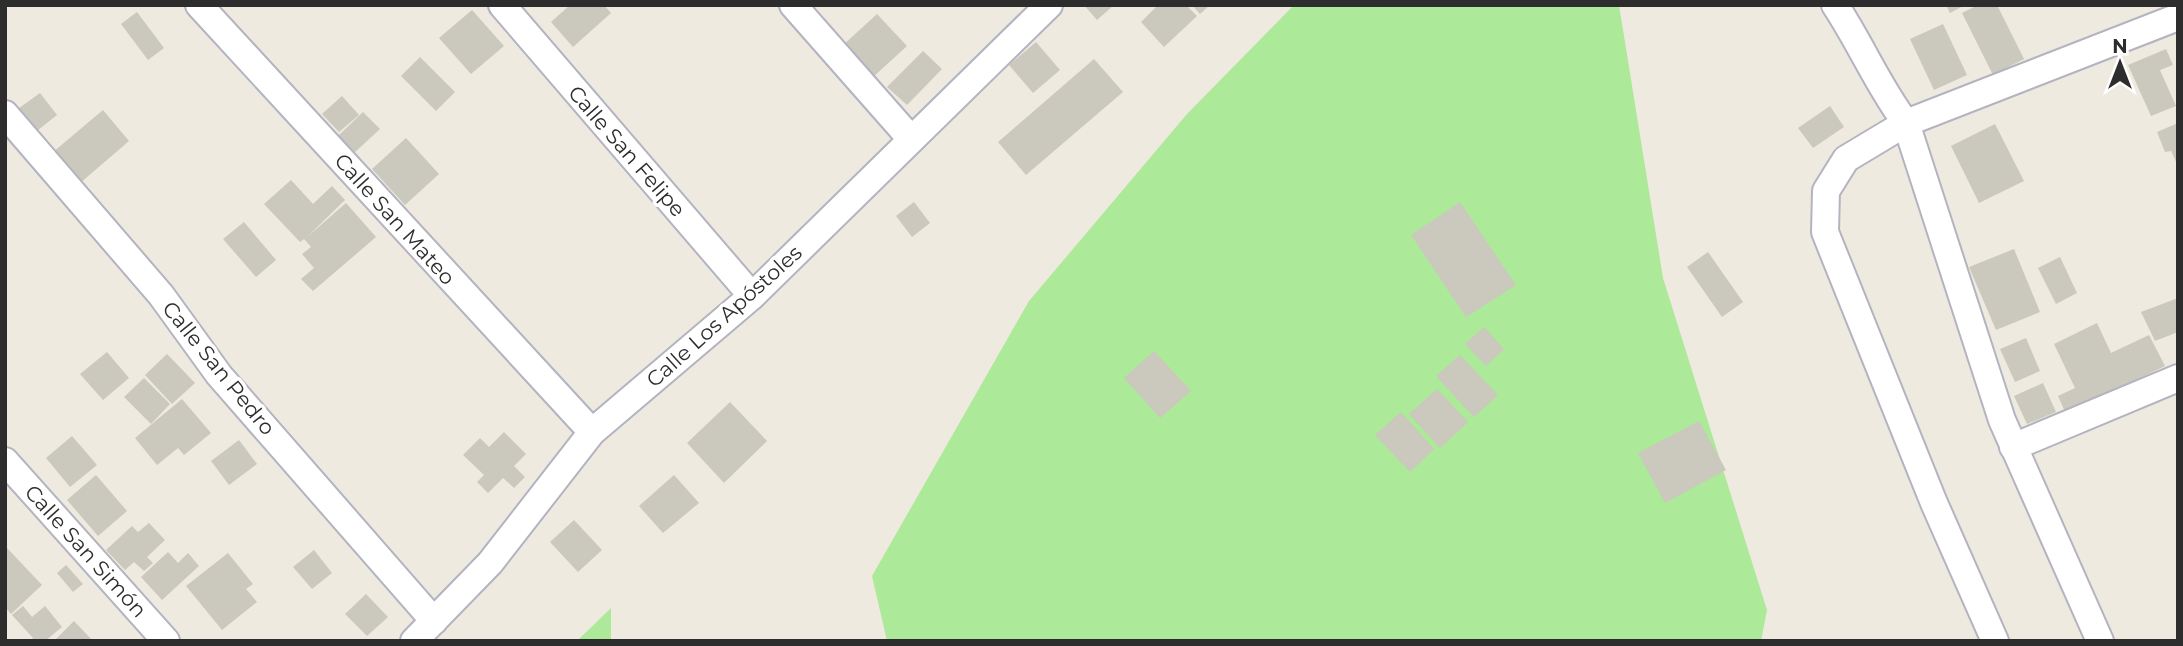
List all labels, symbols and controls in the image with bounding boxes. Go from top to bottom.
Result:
north arrow [2085,28,2155,98]
text: N [2112,35,2128,58]
street label: Calle San Felipe [563,80,691,222]
street label: Calle San Mateo [329,148,461,290]
street label: Calle Los Apóstoles [641,240,807,392]
street label: Calle San Pedro [157,296,281,440]
street label: Calle San Simón [20,480,152,622]

